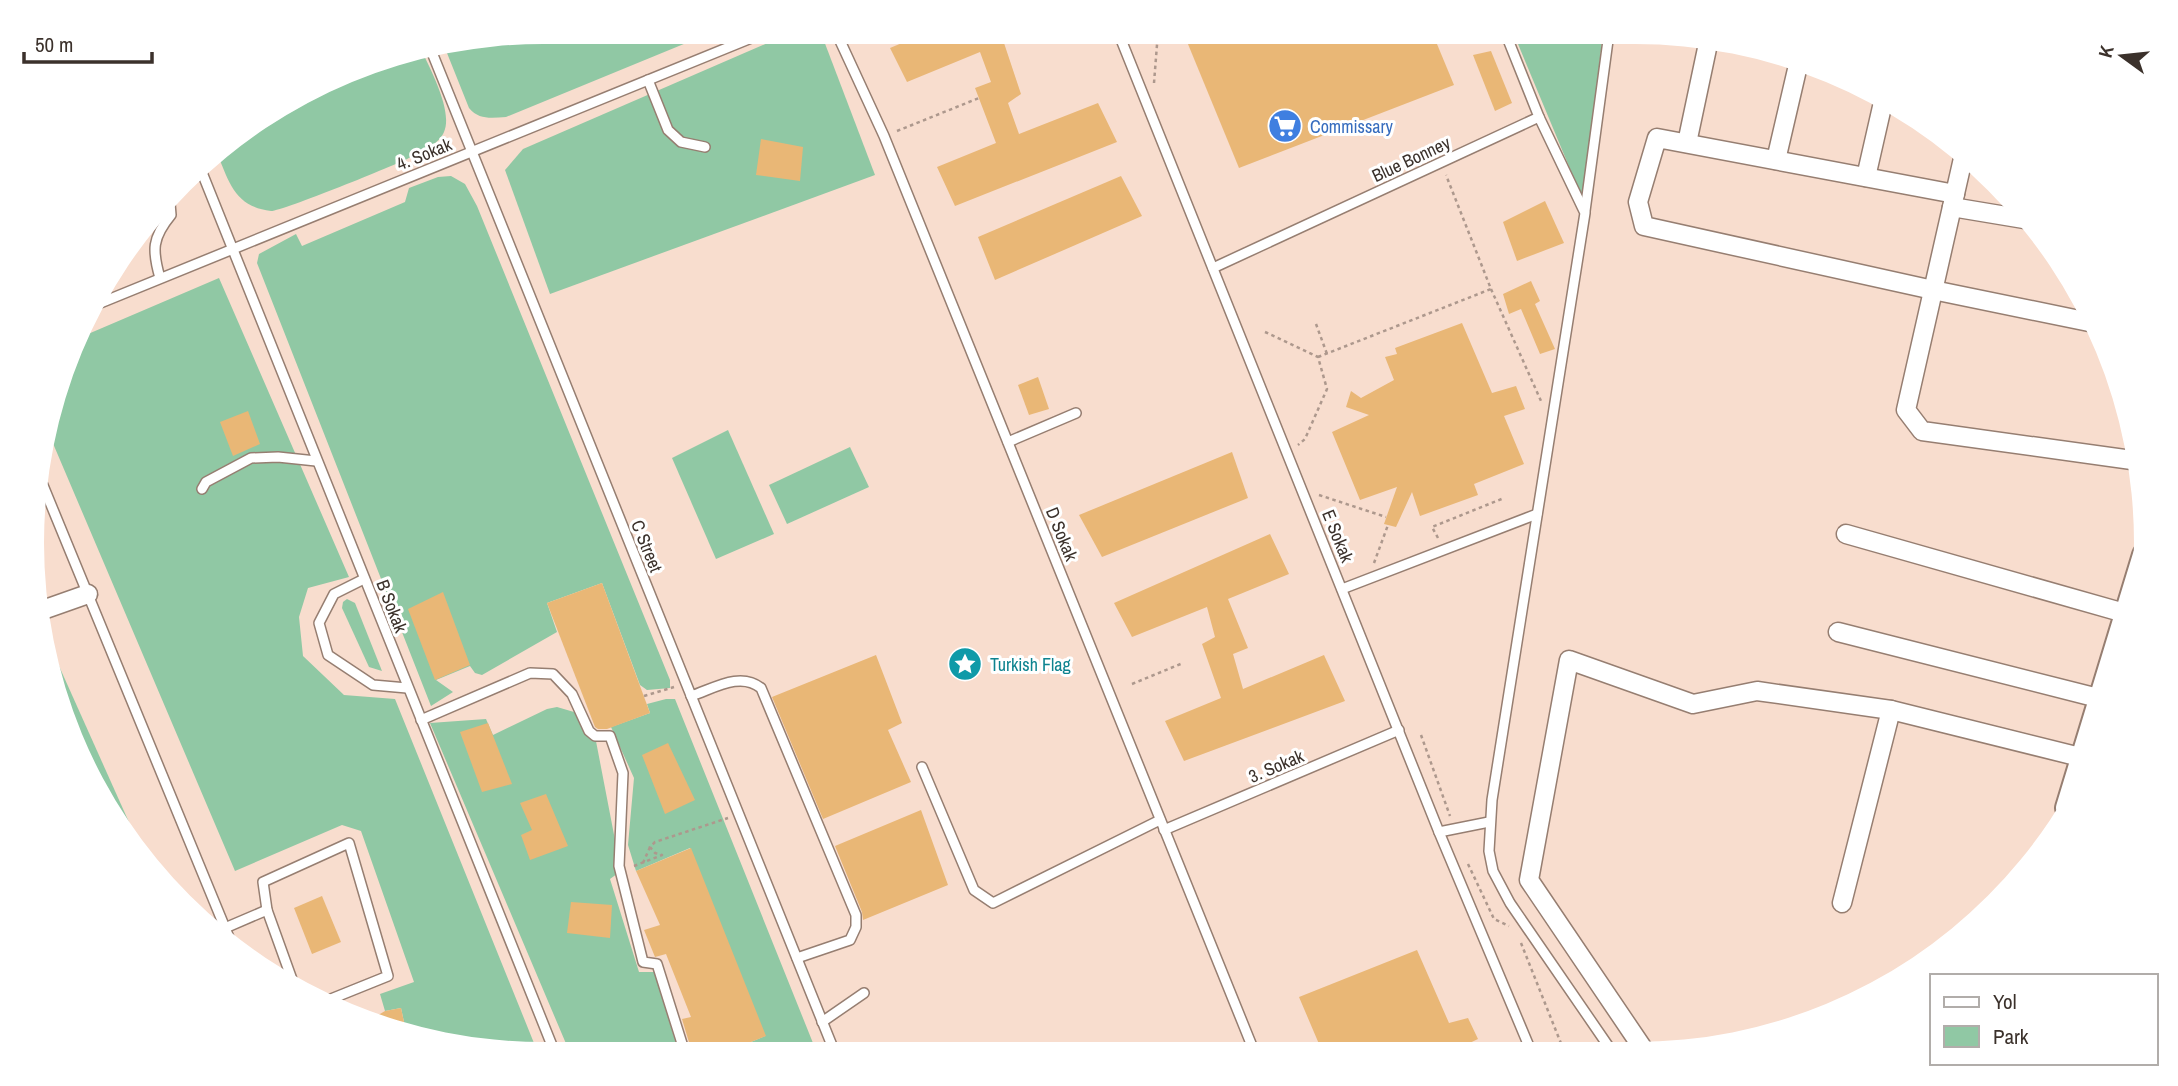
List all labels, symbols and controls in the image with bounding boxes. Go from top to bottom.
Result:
scale bar [24,21,152,65]
north arrow [2087,21,2157,91]
text: 50 m [35,30,73,59]
text: K [2092,42,2120,60]
supermarket icon: Commissary [1266,107,1304,145]
place label: Commissary [1310,114,1393,139]
street label: Blue Bonney [1368,130,1455,188]
street label: 4. Sokak [393,131,456,176]
street label: D Sokak [1040,503,1084,565]
street label: E Sokak [1316,506,1360,567]
street label: C Street [625,516,669,576]
street label: B Sokak [370,576,414,637]
place icon: Turkish Flag [946,645,984,683]
place label: Turkish Flag [990,652,1072,677]
street label: 3. Sokak [1245,743,1308,789]
legend [1930,974,2157,1065]
text: Yol [1993,987,2017,1016]
text: Park [1993,1022,2029,1051]

